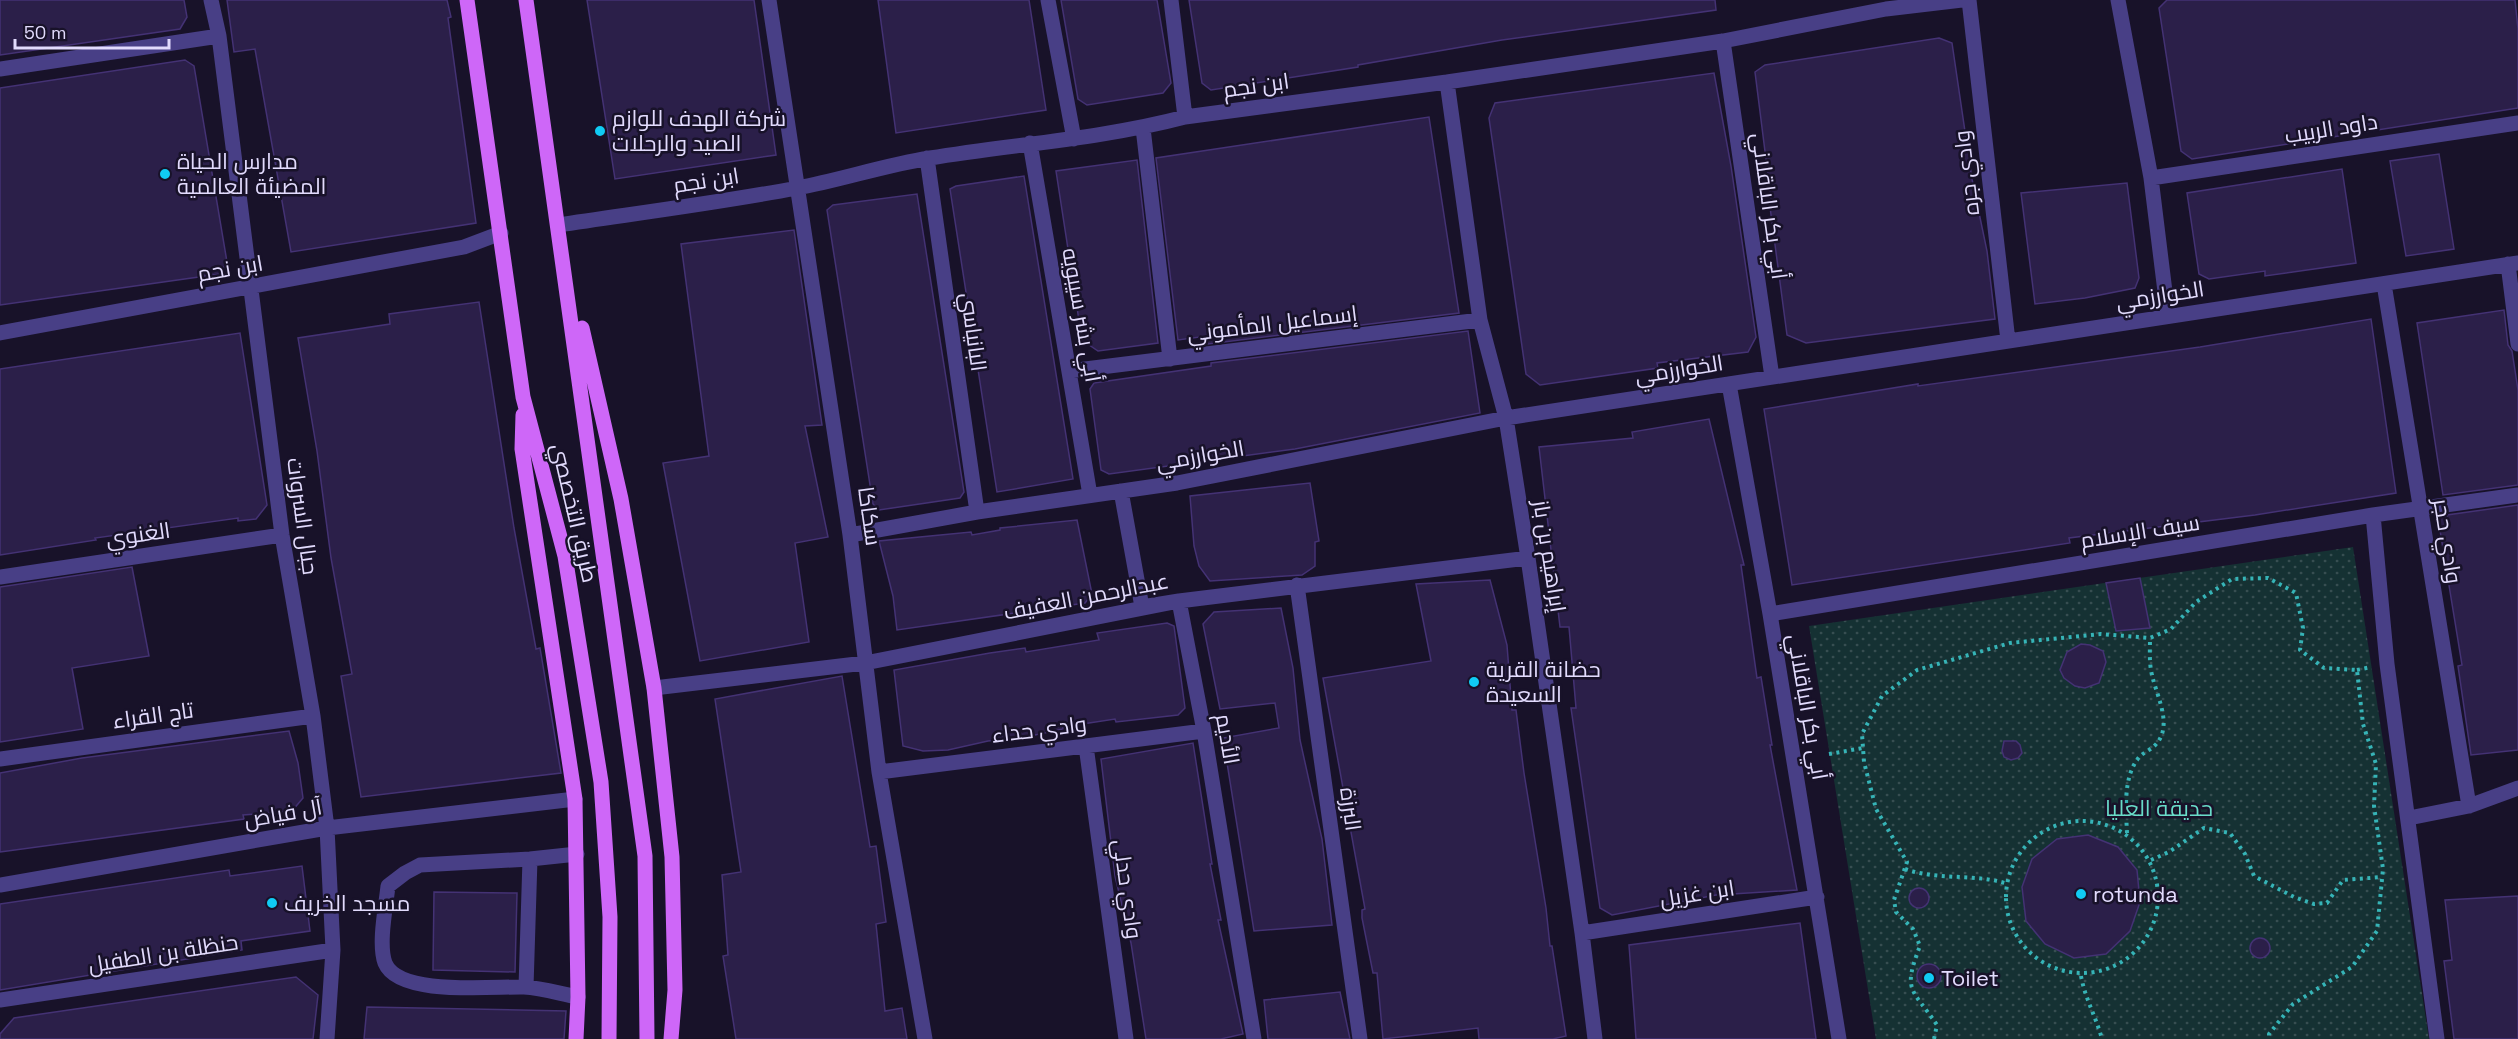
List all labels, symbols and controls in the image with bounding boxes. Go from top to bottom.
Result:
scale bar [15,12,170,50]
text: 50 m [24,21,66,44]
street label: ابن نجم [1221,67,1291,105]
place label: شركة الهدف للوازم الصيد والرحلات [612,104,786,157]
street label: داود الربيب [2283,107,2379,149]
marker: شركة الهدف للوازم الصيد والرحلات [593,124,607,138]
street label: وادي جره [1947,128,1988,217]
street label: أبي بكر الباقلاني [1743,131,1794,282]
place label: مدارس الحياة المضيئة العالمية [177,147,326,200]
street label: ابن نجم [671,161,741,201]
marker: مدارس الحياة المضيئة العالمية [158,167,172,181]
street label: أبي بشر سيبويه [1053,246,1108,385]
street label: ابن نجم [195,248,266,290]
street label: الخوارزمي [2114,274,2207,319]
street label: البانياسي [952,291,993,374]
street label: إسماعيل المأموني [1185,299,1359,350]
street label: الخوارزمي [1633,348,1726,393]
street label: الخوارزمي [1154,433,1247,479]
street label: طريق التخصصي [542,441,605,586]
street label: جبال السروات [281,456,325,576]
street label: سكاكا [852,485,888,547]
street label: وادي حجر [2424,494,2469,586]
street label: إبراهيم بن باز [1525,496,1573,615]
street label: سيف الإسلام [2078,508,2202,556]
street label: الغنوي [104,516,172,555]
street label: عبدالرحمن العفيف [1001,566,1171,626]
street label: أبي بكر الباقلاني [1778,632,1835,783]
place label: حضانة القرية السعيدة [1486,655,1601,708]
marker: حضانة القرية السعيدة [1467,675,1481,689]
street label: تاج القراء [111,695,195,736]
street label: وادي حداء [990,709,1089,752]
street label: الأديم [1208,711,1246,767]
street label: البرزة [1334,785,1368,833]
street label: آل فياض [242,792,324,834]
park label: حديقة العليا [2105,794,2213,822]
street label: وادي حدلي [1104,837,1149,941]
street label: ابن غزيل [1658,873,1736,913]
place label: rotunda [2093,880,2178,908]
marker: rotunda [2074,887,2088,901]
place label: مسجد الخريف [284,889,410,917]
marker: مسجد الخريف [265,896,279,910]
street label: حنظلة بن الطفيل [86,927,240,979]
place label: Toilet [1941,964,1999,992]
marker: Toilet [1922,971,1936,985]

